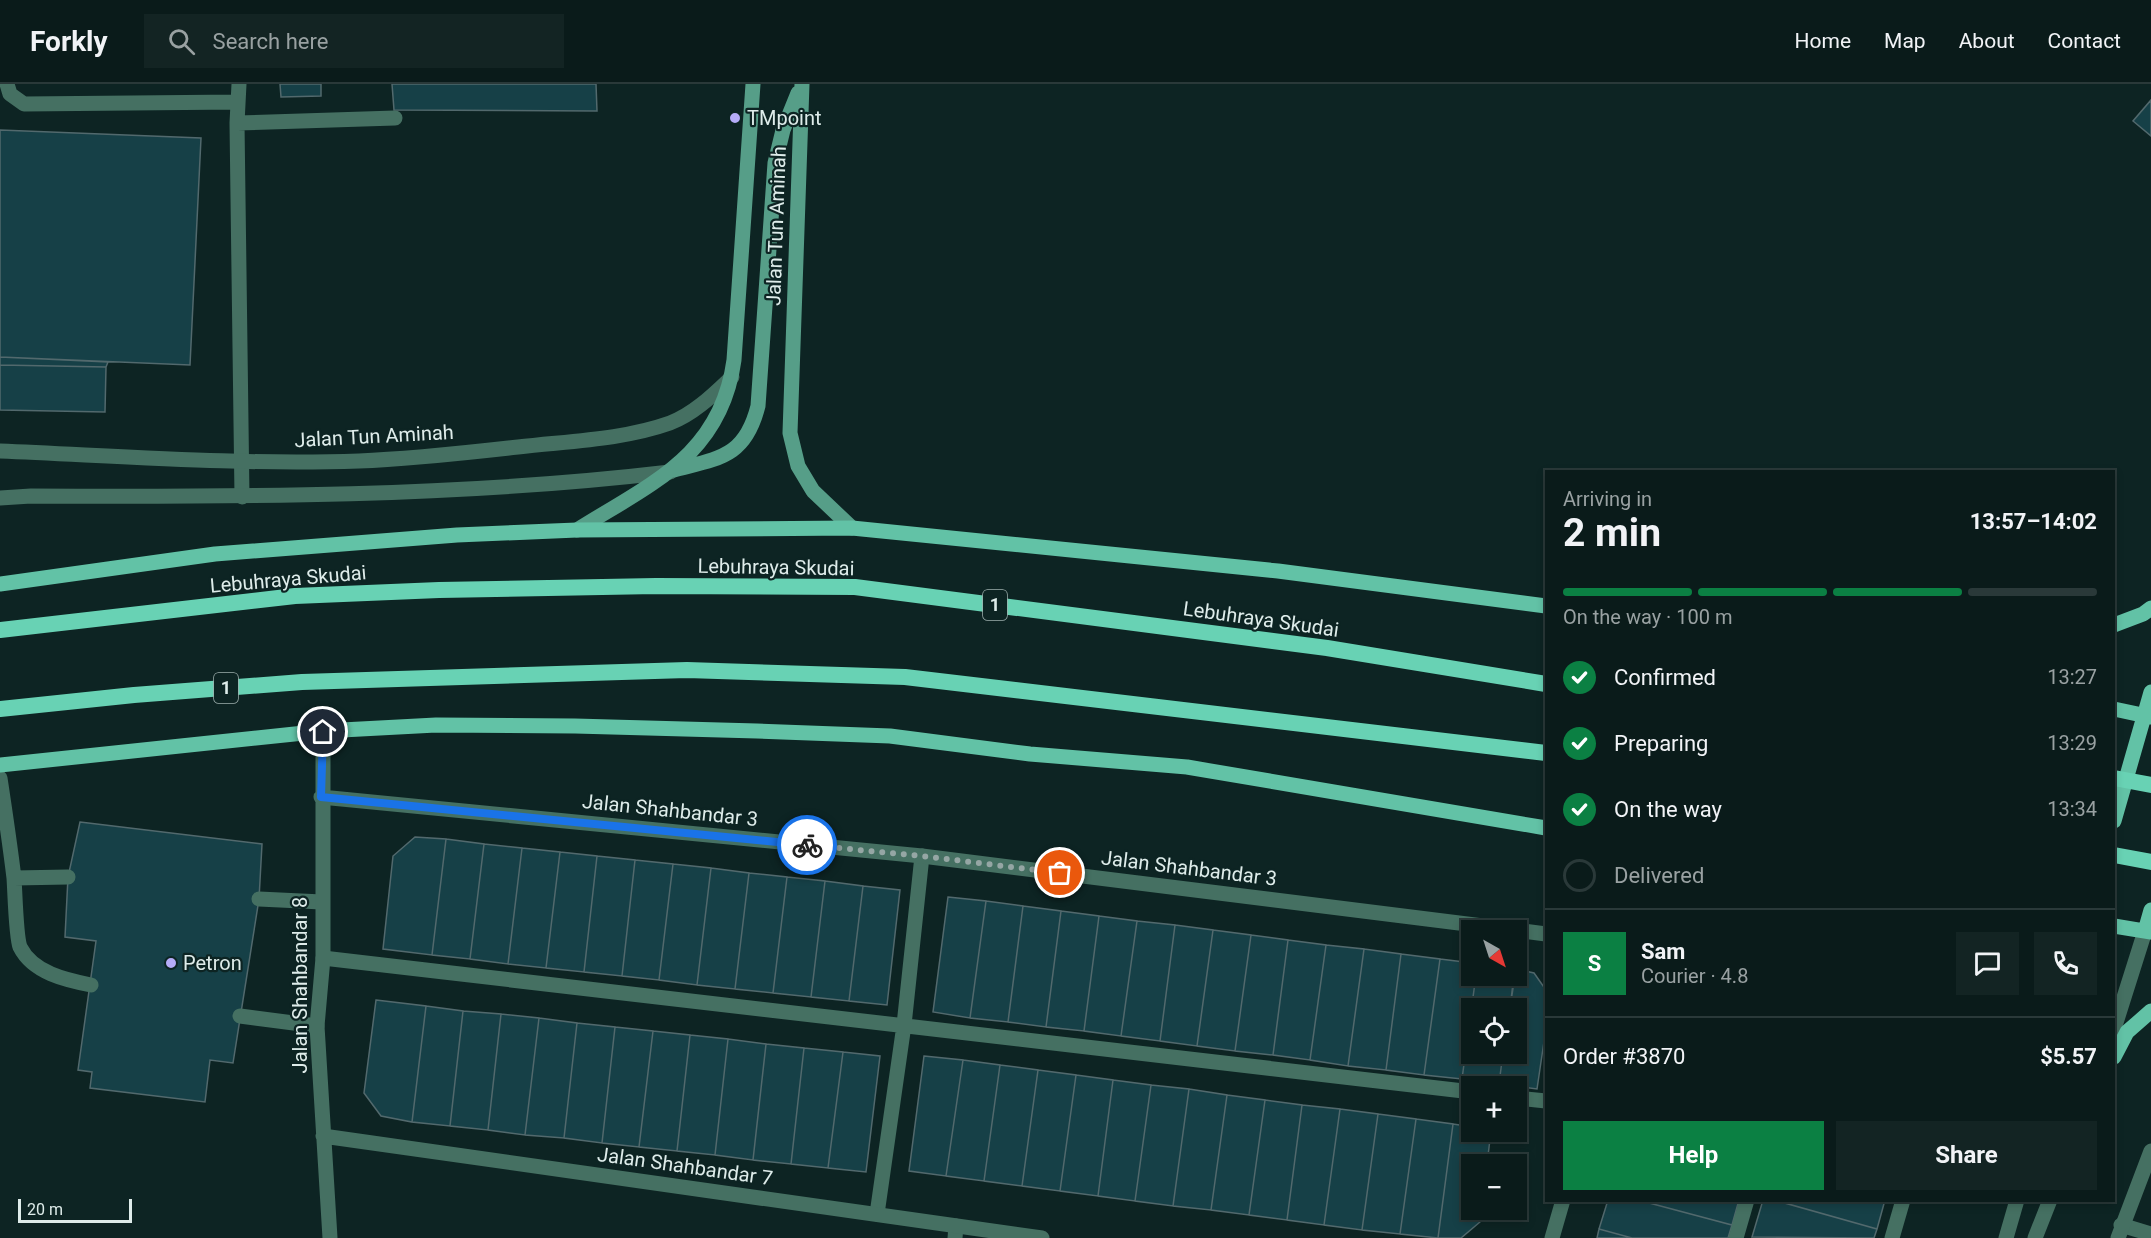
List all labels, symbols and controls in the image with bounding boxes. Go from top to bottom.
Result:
search box [144,14,564,68]
text: Forkly [30,25,108,58]
icon: search [165,25,198,58]
text: Search here [213,29,328,54]
text: Home [1795,29,1851,53]
text: Map [1884,29,1926,53]
text: About [1959,29,2015,53]
text: Contact [2048,29,2121,53]
place label: TMpoint [747,106,821,130]
marker: TMpoint [728,111,742,125]
street label: Jalan Tun Aminah [761,146,791,306]
street label: Jalan Tun Aminah [294,420,454,452]
text: Arriving in [1563,487,1652,511]
text: 13:57–14:02 [1970,509,2097,534]
text: 2 min [1563,510,1661,556]
street label: Lebuhraya Skudai [697,554,855,580]
street label: Lebuhraya Skudai [209,560,367,598]
road number: 1 [983,590,1007,620]
street label: Lebuhraya Skudai [1182,596,1340,642]
text: On the way · 100 m [1563,605,1732,629]
icon: check [1563,661,1596,694]
text: Confirmed [1614,665,1716,690]
text: 13:27 [2047,665,2097,689]
road number: 1 [214,673,238,703]
pin [297,706,348,757]
icon: home [306,715,339,748]
icon: check [1563,727,1596,760]
text: Preparing [1614,731,1708,756]
text: 13:29 [2047,731,2097,755]
street label: Jalan Shahbandar 3 [581,789,759,831]
icon: check [1563,793,1596,826]
text: On the way [1614,797,1722,822]
text: 13:34 [2047,797,2097,821]
courier [777,815,837,875]
icon: bike [791,829,824,862]
street label: Jalan Shahbandar 3 [1100,845,1278,891]
pin [1034,847,1085,898]
icon: bag [1043,856,1076,889]
text: Delivered [1614,863,1704,888]
street label: Jalan Shahbandar 8 [288,897,312,1073]
north arrow [1461,920,1527,986]
map controls [1461,920,1527,1220]
button: chat [1956,932,2019,995]
button: phone [2034,932,2097,995]
text: Sam [1641,939,1685,964]
place label: Petron [183,951,242,975]
text: S [1588,951,1601,976]
marker: Petron [164,956,178,970]
text: Courier · 4.8 [1641,964,1748,988]
button: locate [1461,998,1527,1064]
text: Order #3870 [1563,1044,1685,1069]
text: $5.57 [2040,1044,2097,1069]
button: + [1461,1076,1527,1142]
button: Help [1563,1121,1824,1190]
button: Share [1836,1121,2097,1190]
street label: Jalan Shahbandar 7 [596,1142,774,1190]
button: − [1461,1154,1527,1220]
scale bar [18,1196,132,1224]
text: 20 m [27,1200,63,1219]

